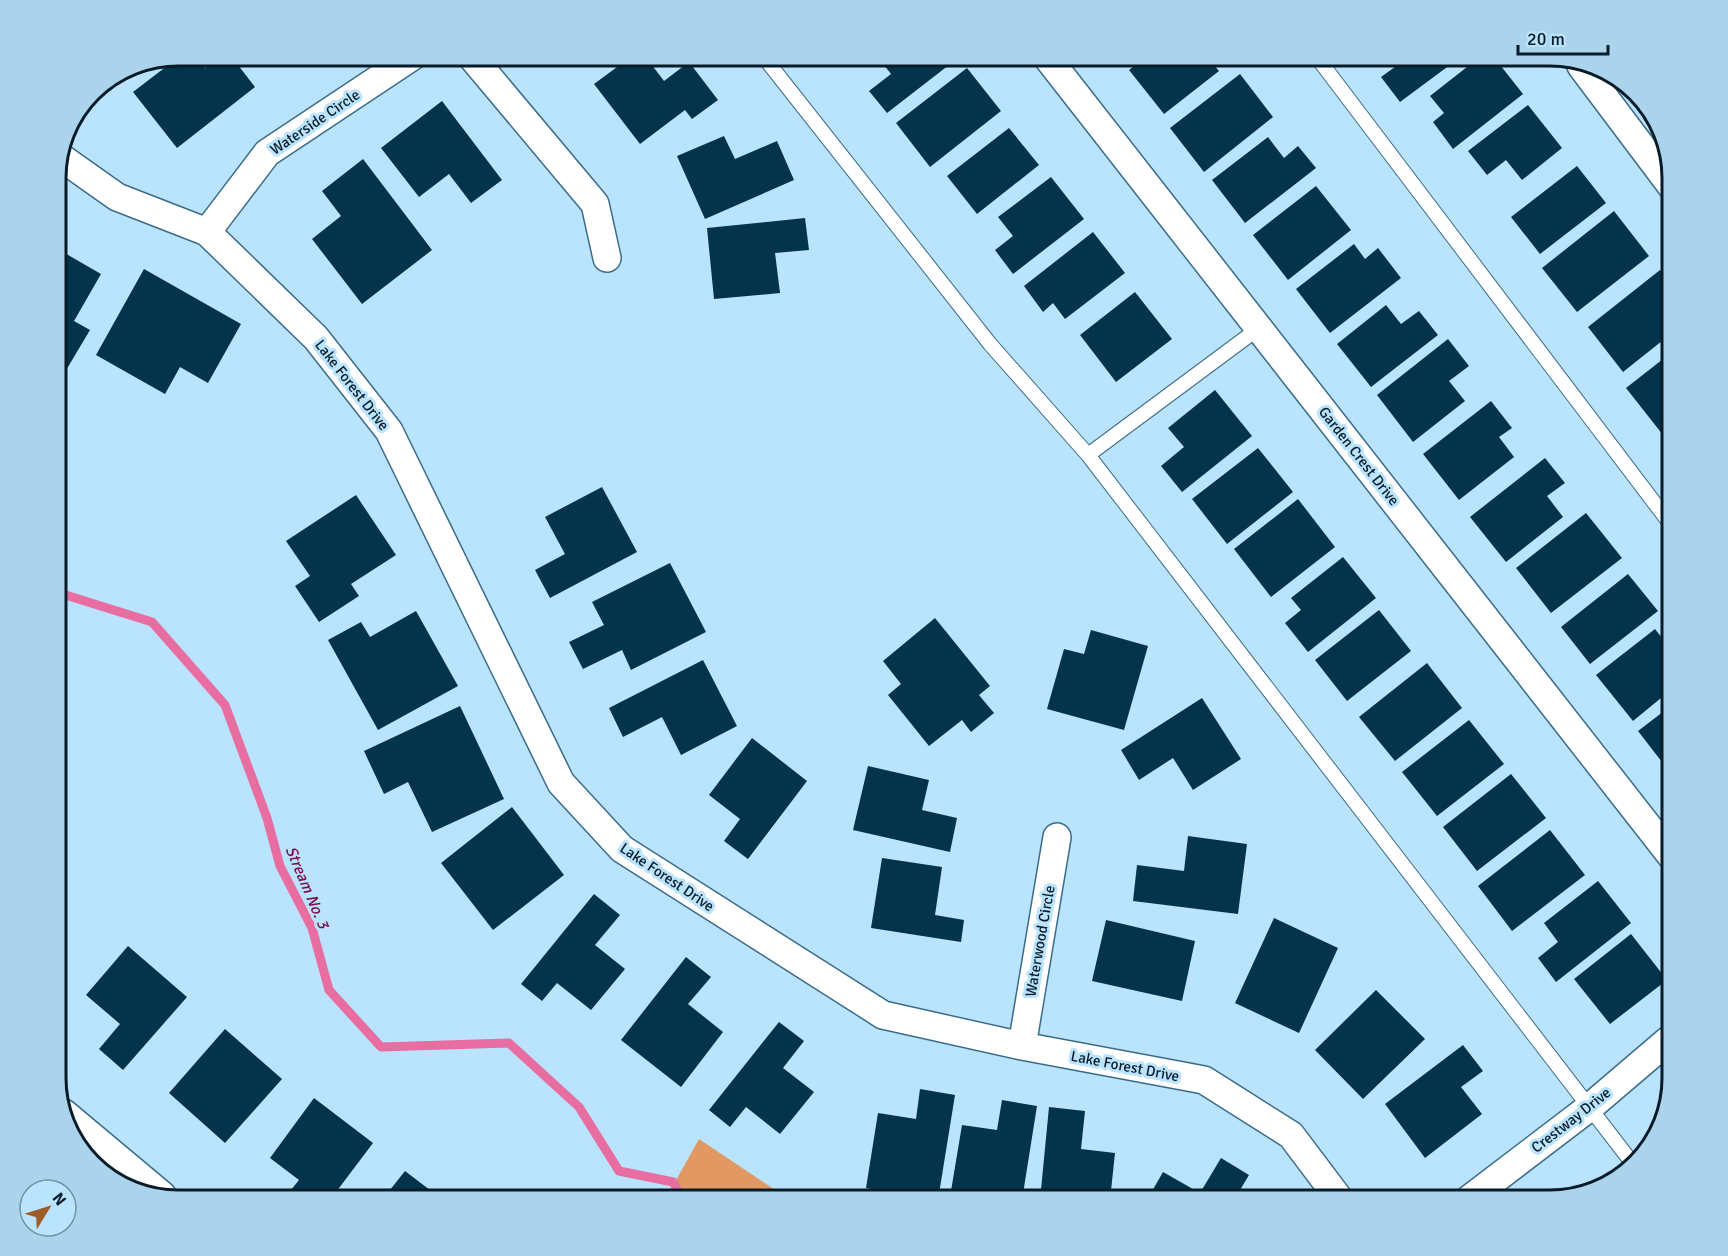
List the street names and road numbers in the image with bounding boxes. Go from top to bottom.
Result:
street label: Waterside Circle [267,85,363,159]
street label: Lake Forest Drive [311,336,393,434]
street label: Garden Crest Drive [1315,403,1403,509]
street label: Lake Forest Drive [616,839,718,915]
street label: Waterwood Circle [1021,884,1059,998]
street label: Lake Forest Drive [1069,1047,1181,1085]
street label: Crestway Drive [1528,1083,1614,1157]

